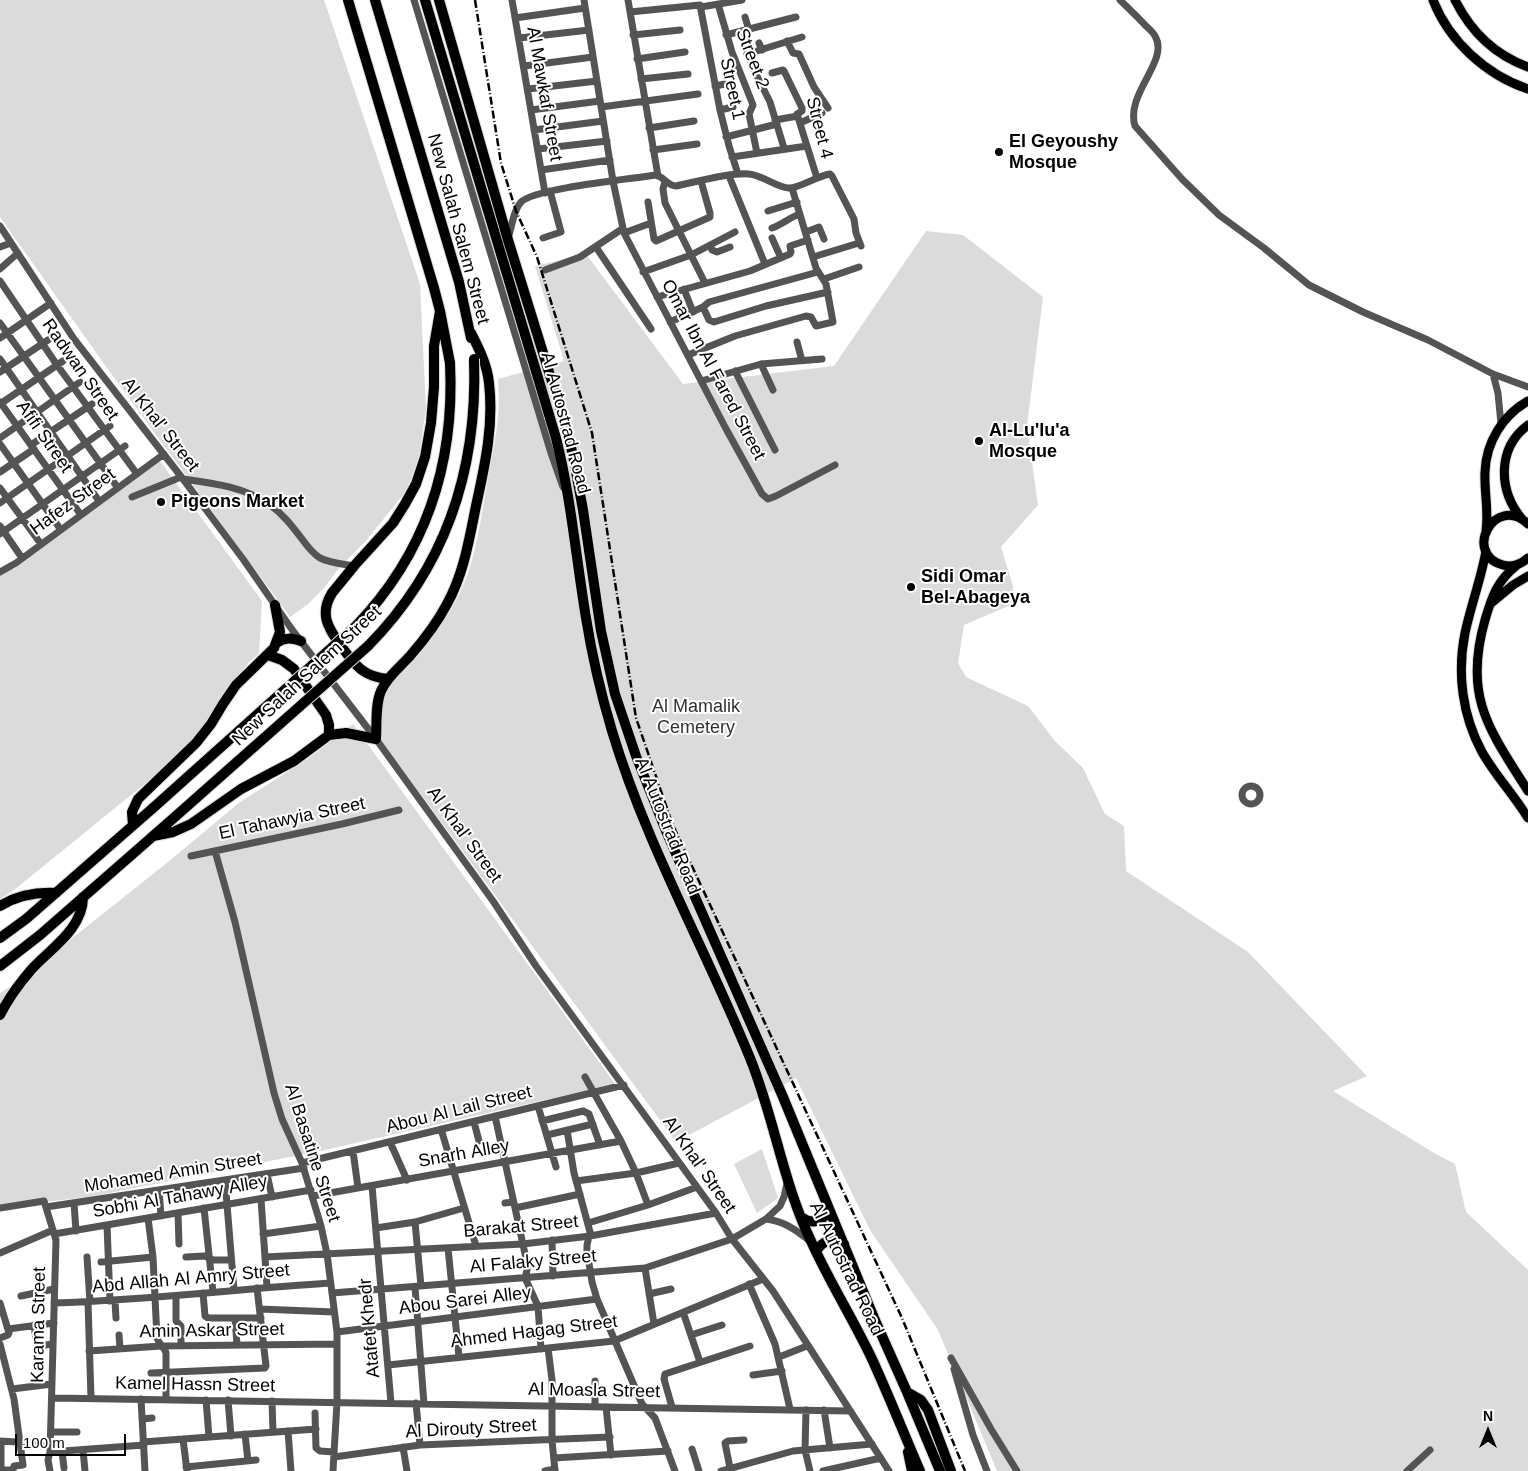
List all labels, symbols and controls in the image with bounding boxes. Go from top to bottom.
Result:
street label: Al Mawkaf Street [522,25,566,163]
street label: Street 2 [731,26,773,92]
street label: Street 1 [715,56,749,122]
street label: Street 4 [801,95,837,161]
street label: New Salah Salem Street [422,131,494,327]
place label: El Geyoushy Mosque [1009,131,1118,173]
marker: El Geyoushy Mosque [993,146,1005,158]
street label: Omar Ibn Al Fared Street [656,276,770,464]
street label: Radwan Street [37,315,123,425]
street label: Al Autostrad Road [536,350,594,496]
street label: Al Khal' Street [117,374,203,476]
street label: Afifi Street [11,397,77,477]
place label: Al-Lu'lu'a Mosque [989,420,1070,462]
marker: Al-Lu'lu'a Mosque [973,435,985,447]
street label: Hafez Street [26,464,120,540]
place label: Pigeons Market [171,491,304,513]
marker: Pigeons Market [155,496,167,508]
place label: Sidi Omar Bel-Abageya [921,566,1030,608]
marker: Sidi Omar Bel-Abageya [905,581,917,593]
street label: New Salah Salem Street [228,601,386,751]
park label: Al Mamalik Cemetery [652,696,740,739]
street label: Al Autostrad Road [630,754,704,898]
street label: Al Khal' Street [422,783,506,887]
street label: El Tahawyia Street [217,793,367,845]
street label: Al Basatine Street [279,1081,345,1225]
street label: Abou Al Lail Street [384,1081,534,1139]
street label: Al Khal' Street [658,1112,740,1218]
street label: Snarh Alley [417,1135,511,1173]
street label: Mohamed Amin Street [83,1148,263,1198]
street label: Sobhi Al Tahawy Alley [91,1171,269,1223]
street label: Al Autostrad Road [804,1199,888,1339]
street label: Barakat Street [463,1211,579,1243]
street label: Al Falaky Street [469,1246,597,1278]
street label: Abd Allah Al Amry Street [91,1260,291,1298]
street label: Karama Street [27,1267,51,1383]
street label: Atafet Khedr [355,1277,385,1379]
street label: Abou Sarei Alley [398,1282,532,1320]
street label: Ahmed Hagag Street [449,1311,619,1353]
street label: Amin Askar Street [139,1319,285,1343]
street label: Kamel Hassn Street [115,1373,275,1397]
street label: Al Moasla Street [528,1379,660,1403]
north arrow [1463,1406,1513,1456]
text: N [1483,1408,1493,1424]
street label: Al Dirouty Street [405,1415,537,1443]
scale bar [18,1424,129,1456]
text: 100 m [23,1434,65,1451]

